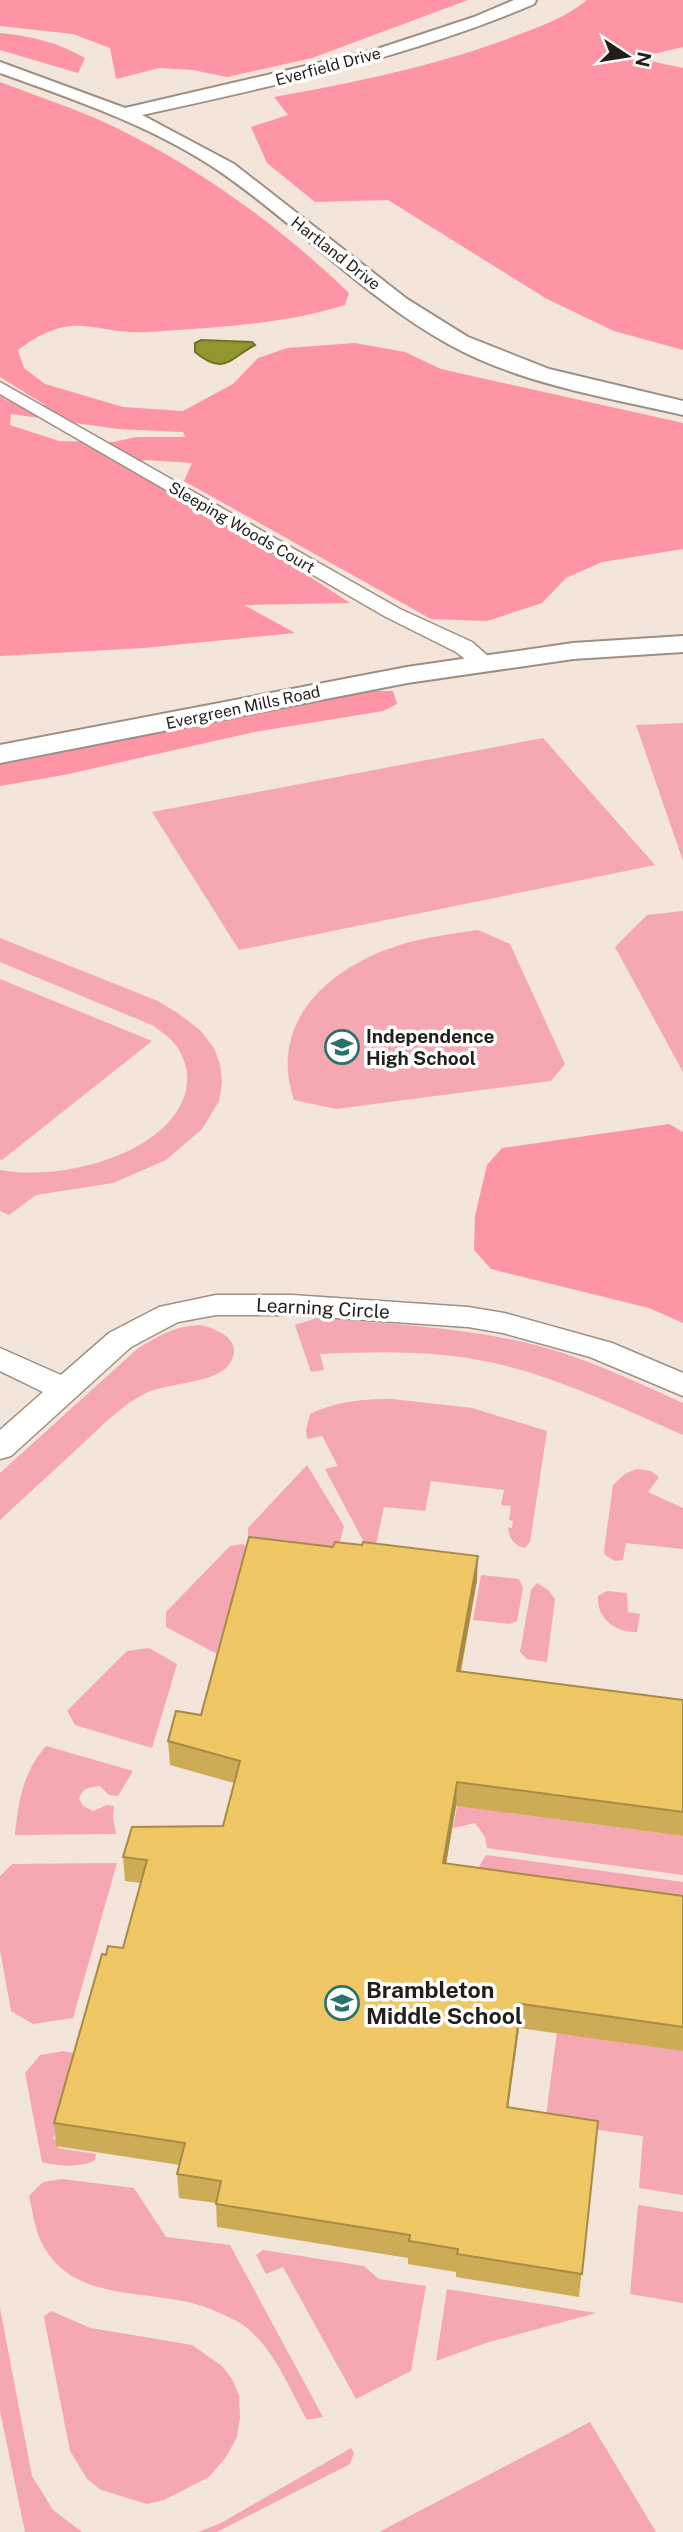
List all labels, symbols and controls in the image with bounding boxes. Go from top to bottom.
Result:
north arrow [592,21,662,91]
street label: Everfield Drive [273,43,383,90]
text: N [631,50,656,69]
street label: Hartland Drive [287,213,384,294]
street label: Sleeping Woods Court [165,478,318,577]
street label: Evergreen Mills Road [164,682,322,733]
place label: Independence High School [366,1025,495,1069]
school or university icon: Independence High School [323,1028,361,1066]
street label: Learning Circle [256,1294,390,1322]
place label: Brambleton Middle School [366,1976,523,2029]
school or university icon: Brambleton Middle School [323,1984,361,2022]

